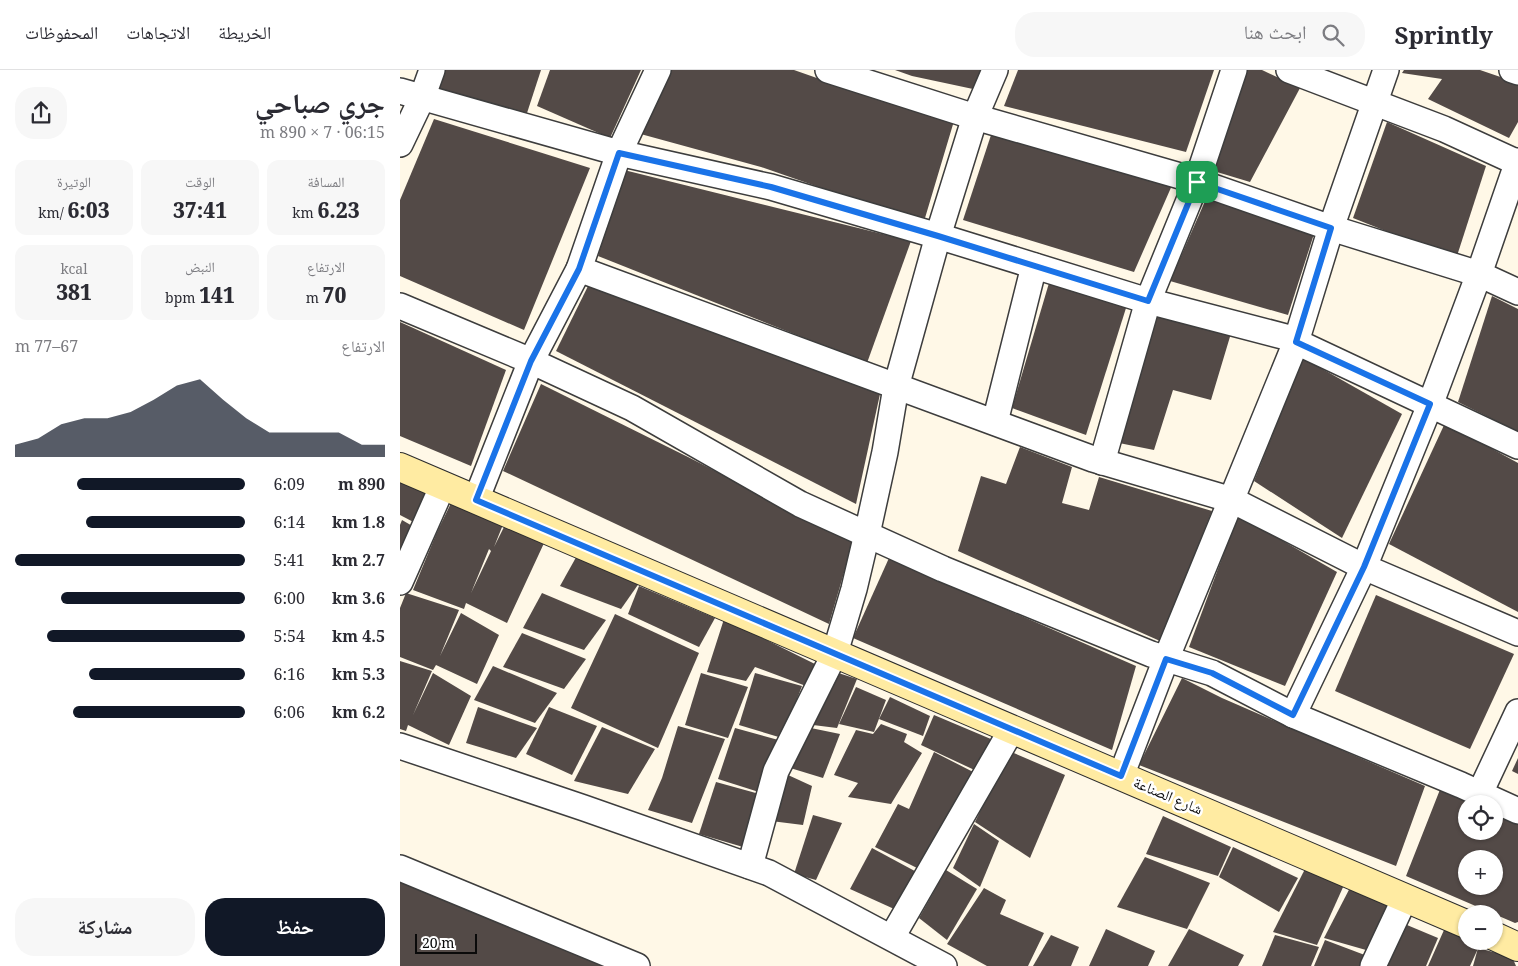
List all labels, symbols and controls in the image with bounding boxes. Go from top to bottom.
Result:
search box [1015,12,1365,57]
text: Sprintly [1395,18,1493,51]
text: ابحث هنا [1244,19,1307,45]
text: المحفوظات [25,20,98,44]
text: الاتجاهات [126,20,190,44]
text: الخريطة [218,20,271,44]
icon: search [1319,21,1347,49]
text: جري صباحي [255,83,385,121]
button: share [15,87,67,139]
text: 06:15 · 7 × 890 m [260,121,385,143]
pin [1176,161,1218,203]
icon: arrive [1183,168,1211,196]
text: الوتيرة [57,172,91,191]
text: الوقت [185,172,215,191]
text: المسافة [307,172,345,191]
text: 6:03 [67,196,110,224]
text: 37:41 [173,196,227,224]
text: 6.23 [317,196,360,224]
text: /km [38,203,67,222]
text: km [292,203,317,222]
text: النبض [185,257,215,276]
text: الارتفاع [307,257,345,276]
text: kcal [60,259,88,278]
text: 381 [56,278,92,306]
text: 141 [199,281,235,309]
text: 70 [323,281,346,309]
text: bpm [165,288,199,307]
text: m [306,288,323,307]
text: 67–77 m [15,335,78,357]
text: الارتفاع [341,335,385,357]
text: 6:09 [274,473,305,495]
text: 890 m [338,473,385,495]
text: 6:14 [274,511,305,533]
text: 1.8 km [332,511,385,533]
text: 5:41 [274,549,305,571]
text: 2.7 km [332,549,385,571]
text: 6:00 [274,587,305,609]
text: 3.6 km [332,587,385,609]
text: 5:54 [274,625,305,647]
text: 4.5 km [332,625,385,647]
text: 6:16 [274,663,305,685]
text: 5.3 km [332,663,385,685]
text: 6:06 [274,701,305,723]
text: 6.2 km [332,701,385,723]
street label: شارع الصناعة [1130,772,1206,820]
map controls [1458,795,1503,950]
button: locate [1458,795,1503,840]
button: + [1458,850,1503,895]
button: مشاركة [15,898,195,956]
button: حفظ [205,898,385,956]
button: − [1458,905,1503,950]
scale bar [415,931,478,954]
text: 20 m [422,933,455,952]

